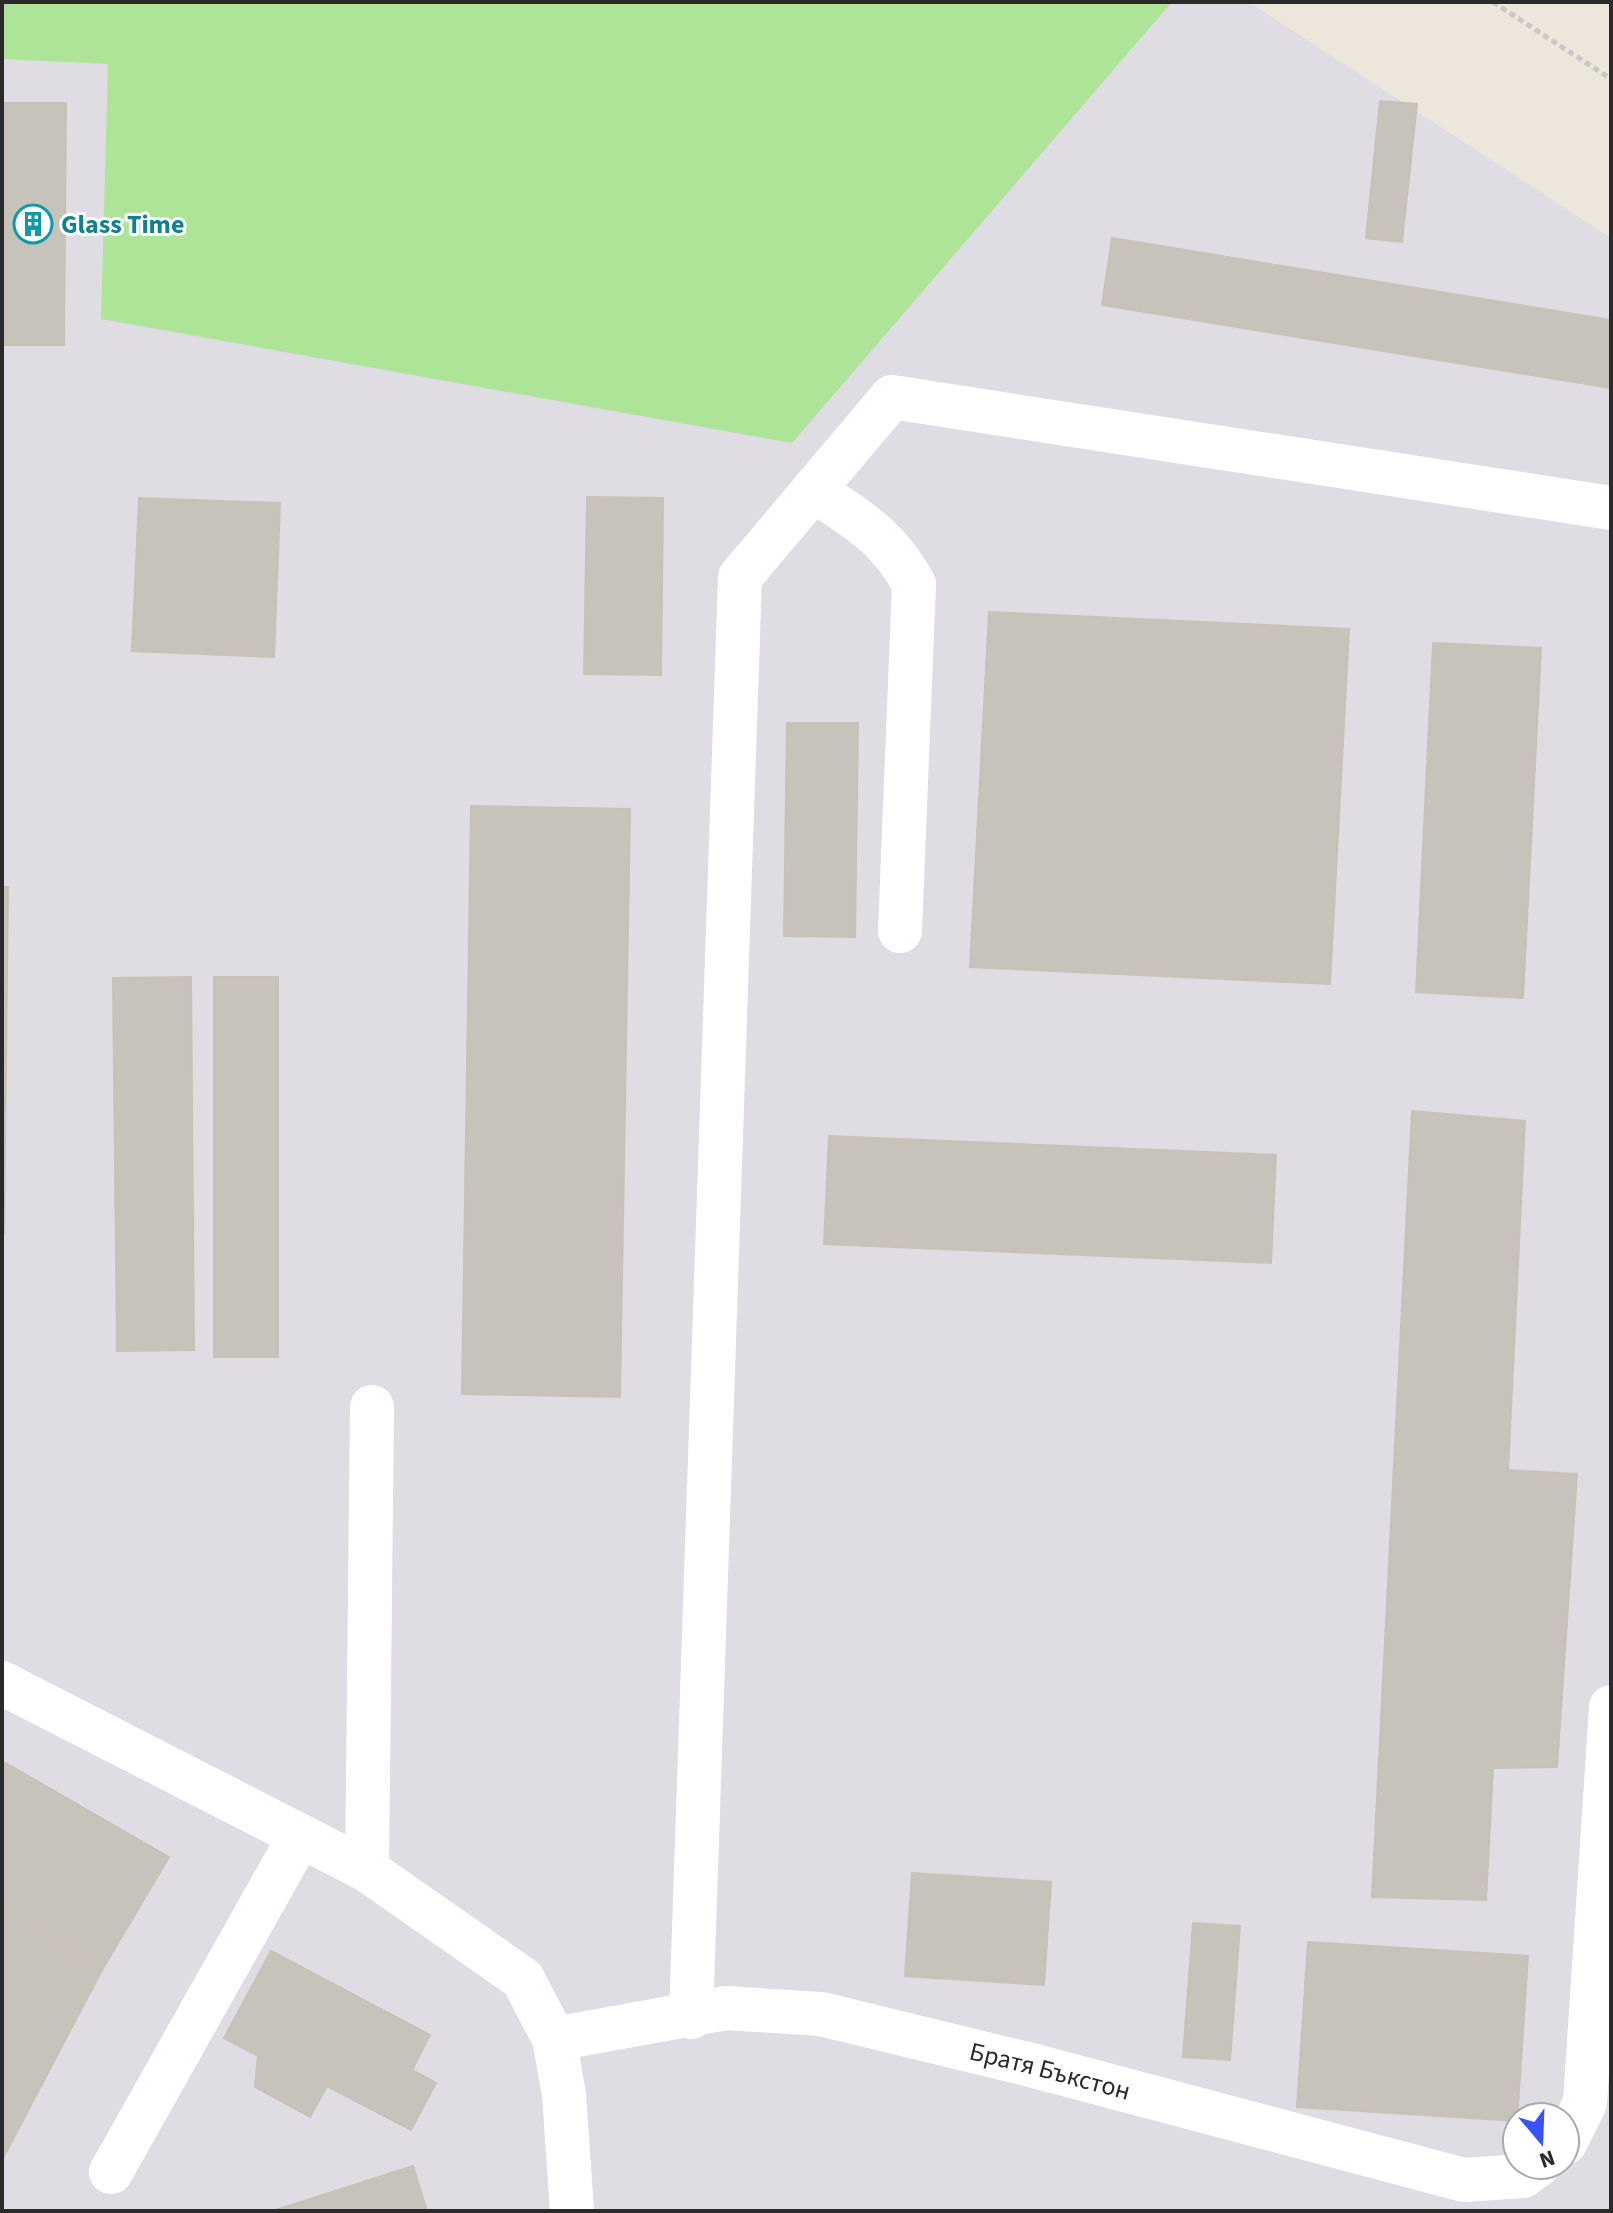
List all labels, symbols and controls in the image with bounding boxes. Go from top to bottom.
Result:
building icon: Glass Time [12,203,54,245]
place label: Glass Time [61,206,184,243]
street label: Братя Бъкстон [966,2032,1135,2109]
north arrow [1501,2101,1581,2181]
text: N [1535,2141,1559,2176]

